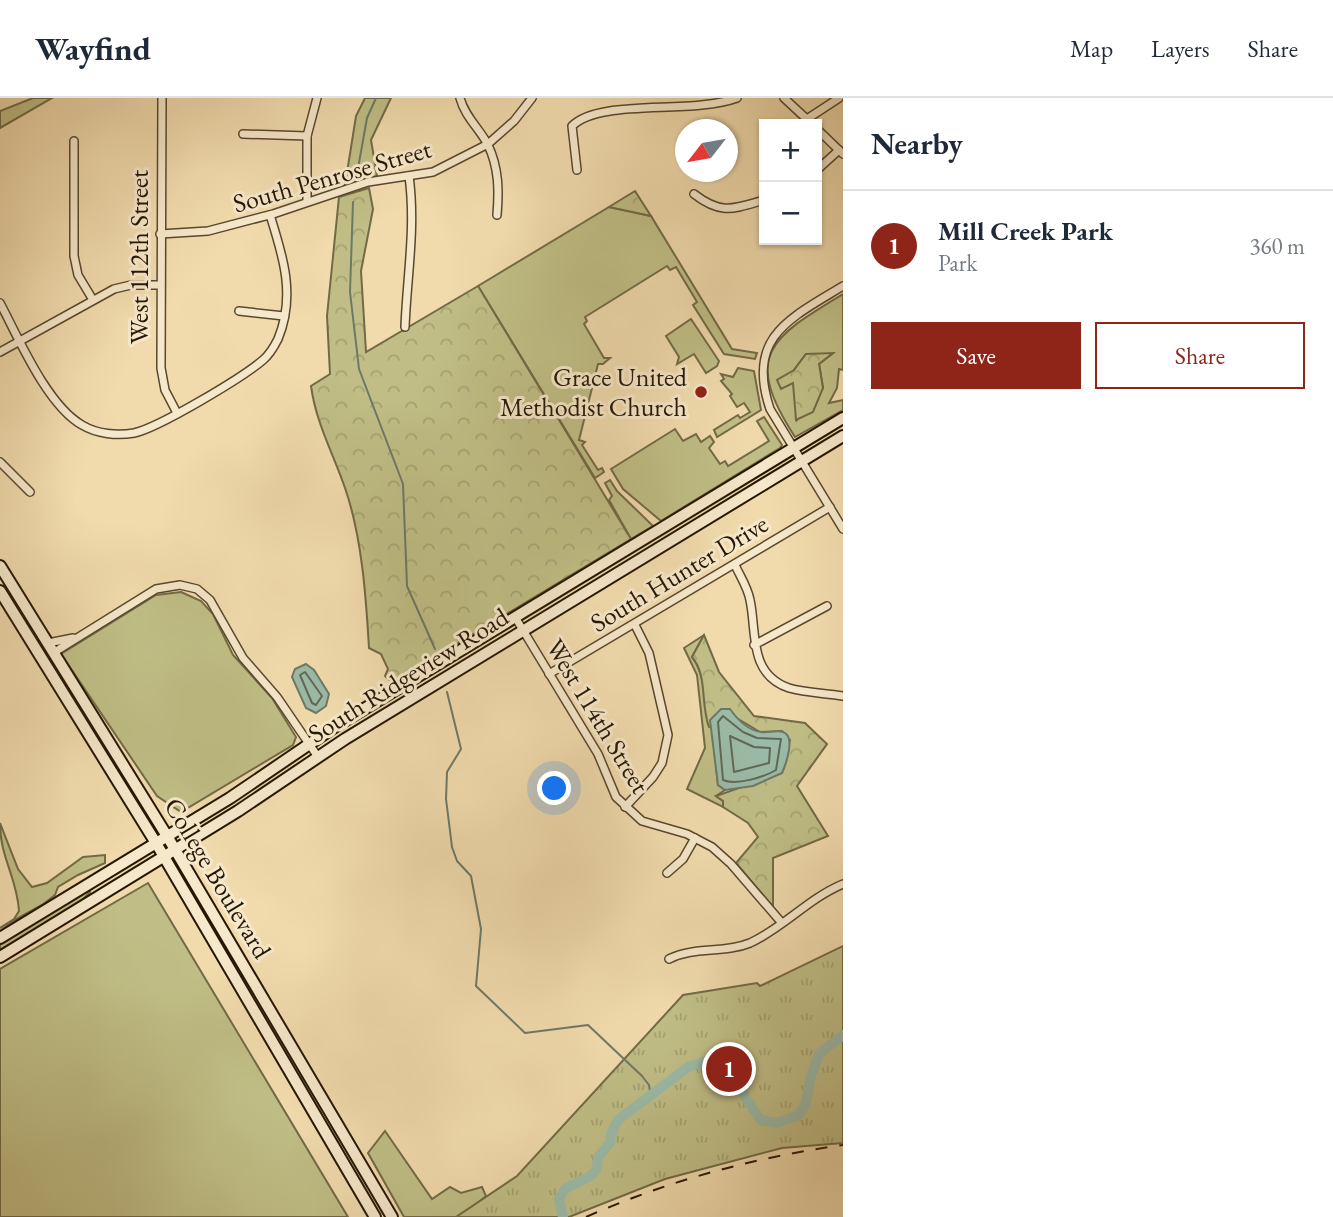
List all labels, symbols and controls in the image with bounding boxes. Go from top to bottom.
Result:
text: Wayfind [35,27,151,70]
text: Map [1070,33,1113,64]
text: Layers [1151,33,1210,64]
text: Share [1248,33,1298,64]
north arrow [675,119,738,182]
map controls [759,119,822,245]
button: + [759,119,822,182]
text: Nearby [871,124,963,163]
street label: South Penrose Street [229,131,435,221]
street label: West 112th Street [122,170,156,344]
button: − [759,182,822,245]
text: Mill Creek Park [938,214,1113,248]
text: 1 [888,231,900,261]
text: 360 m [1249,231,1305,261]
text: Park [938,248,977,278]
button: Save [871,322,1081,389]
button: Share [1095,322,1305,389]
place label: Grace United Methodist Church [500,360,688,424]
marker: Grace United Methodist Church [693,384,709,400]
street label: South Hunter Drive [584,507,774,639]
street label: South Ridgeview Road [301,599,515,750]
street label: West 114th Street [539,632,657,800]
your location [537,771,571,805]
street label: College Boulevard [157,791,280,965]
pin: 1 [706,1043,752,1095]

